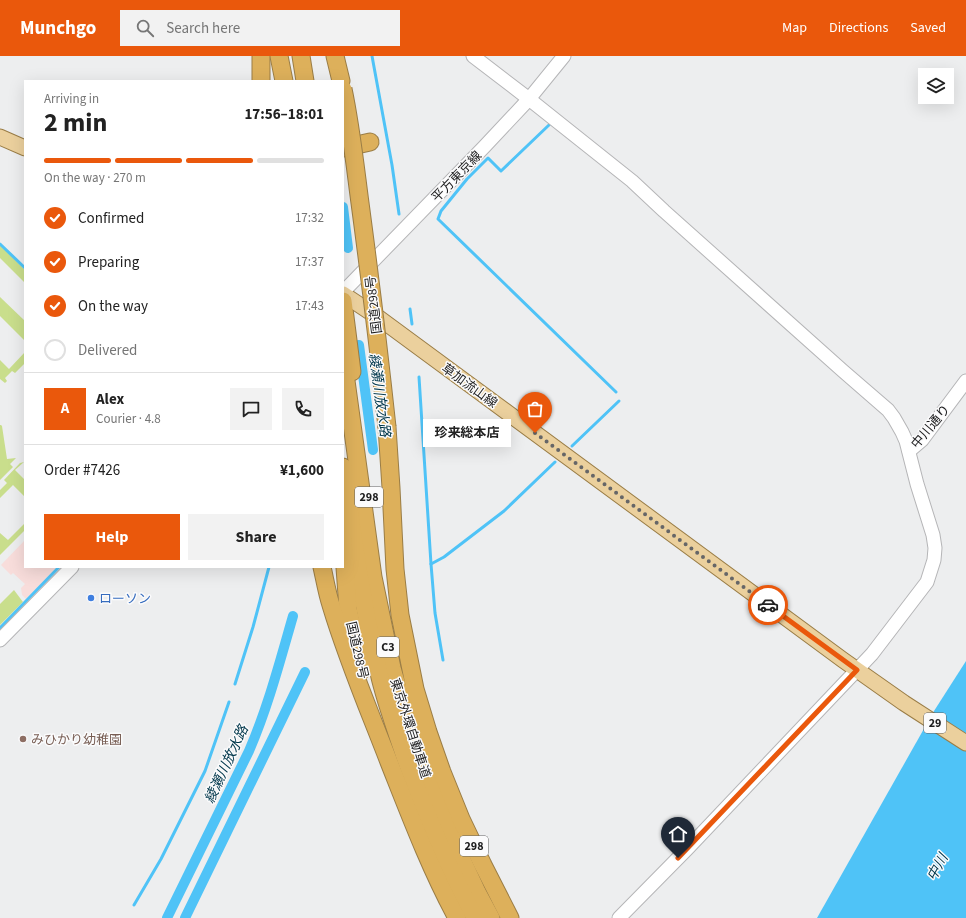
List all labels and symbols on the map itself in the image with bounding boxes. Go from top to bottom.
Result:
street label: 平方東京線 [428,147,486,206]
street label: 国道298号 [362,275,386,335]
water label: 綾瀬川放水路 [363,352,395,439]
street label: 草加流山線 [438,359,501,412]
pin [518,392,552,433]
street label: 中川通り [907,401,954,452]
callout: 珍来総本店 [423,419,511,447]
road number: 298 [355,487,383,507]
courier [748,585,788,625]
place label: ローソン [99,590,151,608]
marker: ローソン [86,593,96,603]
street label: 国道298号 [342,620,372,681]
road number: C3 [377,637,399,657]
street label: 東京外環自動車道 [385,676,435,781]
road number: 29 [924,713,946,733]
water label: 綾瀬川放水路 [200,721,254,807]
place label: みひかり幼稚園 [31,731,122,749]
marker: みひかり幼稚園 [18,734,28,744]
pin [661,817,695,858]
road number: 298 [460,836,488,856]
water label: 中川 [922,849,954,885]

